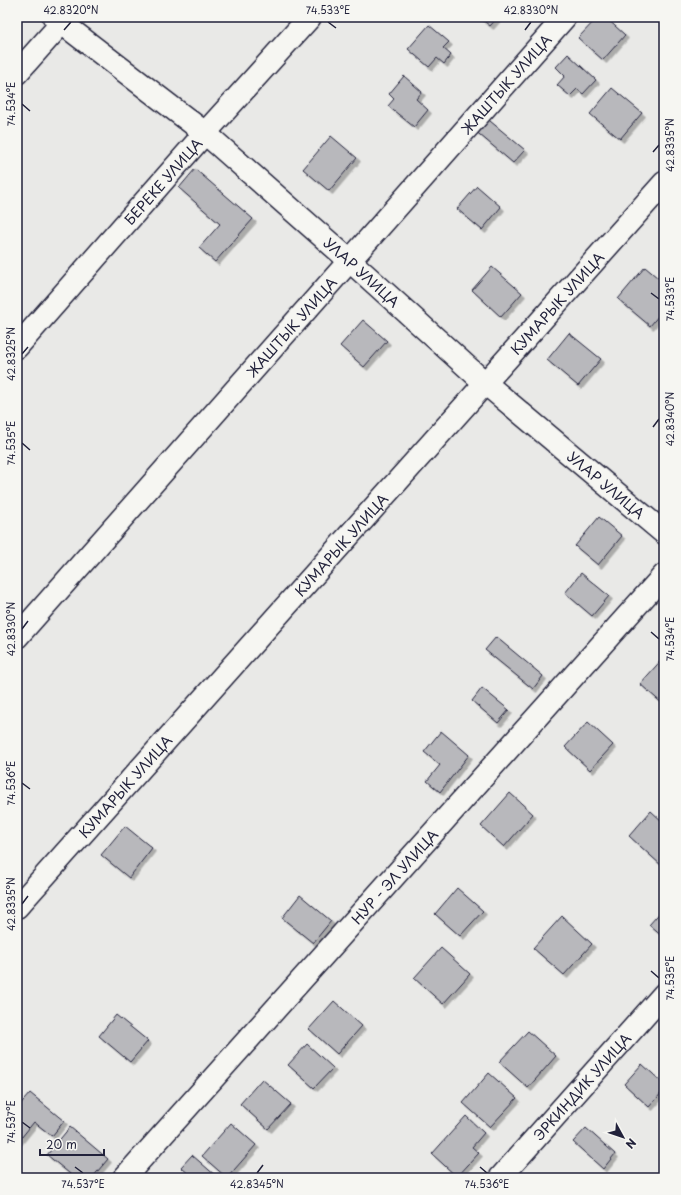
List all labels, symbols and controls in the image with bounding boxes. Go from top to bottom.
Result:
text: 42.8320°N [43,2,99,17]
text: 74.533°E [306,2,350,17]
text: 42.8330°N [504,2,558,17]
street label: ЖАШТЫК УЛИЦА [456,29,556,139]
text: 74.534°E [3,82,18,126]
text: 42.8335°N [662,118,677,172]
street label: БЕРЕКЕ УЛИЦА [119,133,207,229]
street label: УЛАР УЛИЦА [319,232,405,312]
street label: КУМАРЫК УЛИЦА [505,247,609,359]
street label: ЖАШТЫК УЛИЦА [241,272,341,382]
text: 74.533°E [662,277,677,321]
text: 42.8325°N [3,327,18,381]
text: 42.8340°N [662,391,677,446]
text: 74.535°E [3,421,18,465]
street label: УЛАР УЛИЦА [563,446,650,524]
street label: КУМАРЫК УЛИЦА [289,488,393,601]
text: 42.8330°N [3,602,18,656]
text: 74.534°E [662,617,677,661]
street label: КУМАРЫК УЛИЦА [73,730,177,842]
text: 74.536°E [3,761,18,805]
street label: НУР - ЭЛ УЛИЦА [346,824,443,928]
text: 42.8335°N [3,877,18,931]
text: 74.535°E [662,956,677,1000]
street label: ЭРКИНДИК УЛИЦА [528,1028,636,1144]
text: 74.537°E [3,1100,18,1144]
north arrow [603,1117,643,1157]
scale bar [40,1131,104,1157]
text: 20 m [46,1135,77,1153]
text: N [622,1135,640,1153]
text: 74.537°E [61,1176,105,1191]
text: 42.8345°N [230,1176,284,1191]
text: 74.536°E [465,1176,509,1191]

